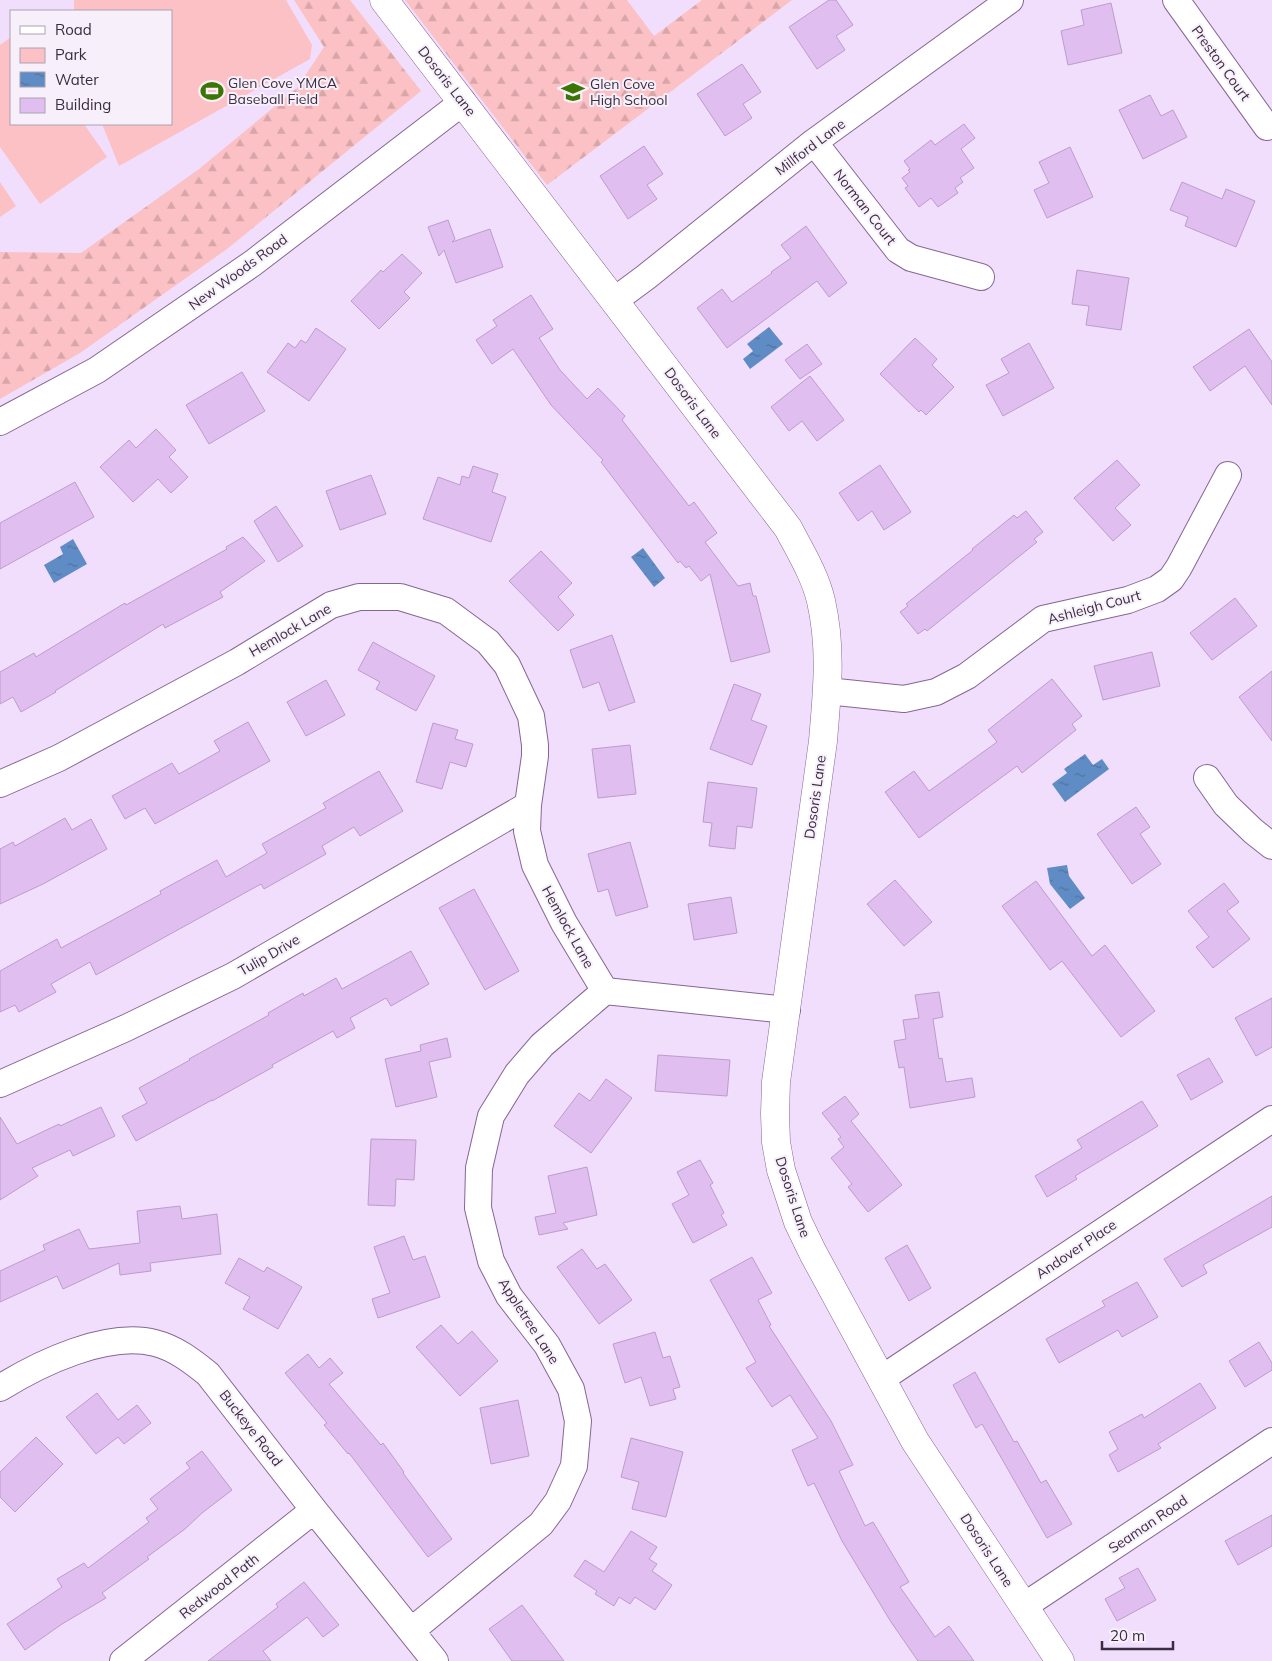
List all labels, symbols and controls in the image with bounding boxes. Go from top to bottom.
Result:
legend [10,10,172,125]
text: Road [55,20,92,39]
street label: Preston Court [1188,22,1254,104]
street label: Dosoris Lane [414,42,480,120]
text: Park [55,45,87,64]
text: Water [55,70,99,89]
place label: Glen Cove YMCA Baseball Field [228,74,338,108]
place label: Glen Cove High School [590,75,668,109]
sports icon: Glen Cove YMCA Baseball Field [199,78,225,104]
school or university icon: Glen Cove High School [560,79,586,105]
text: Building [55,95,111,114]
street label: Millford Lane [771,115,849,179]
street label: Norman Court [830,165,900,249]
street label: New Woods Road [185,230,291,314]
street label: Dosoris Lane [660,364,726,442]
street label: Ashleigh Court [1046,586,1143,628]
street label: Hemlock Lane [246,599,334,661]
street label: Dosoris Lane [800,754,830,840]
street label: Hemlock Lane [538,883,598,971]
street label: Tulip Drive [235,930,303,980]
street label: Dosoris Lane [771,1154,815,1240]
street label: Andover Place [1032,1215,1120,1283]
street label: Appletree Lane [495,1275,563,1367]
street label: Buckeye Road [216,1386,286,1470]
street label: Seaman Road [1105,1491,1191,1557]
street label: Dosoris Lane [957,1510,1017,1590]
street label: Redwood Path [176,1549,262,1623]
scale bar [1102,1618,1173,1650]
text: 20 m [1110,1626,1145,1645]

